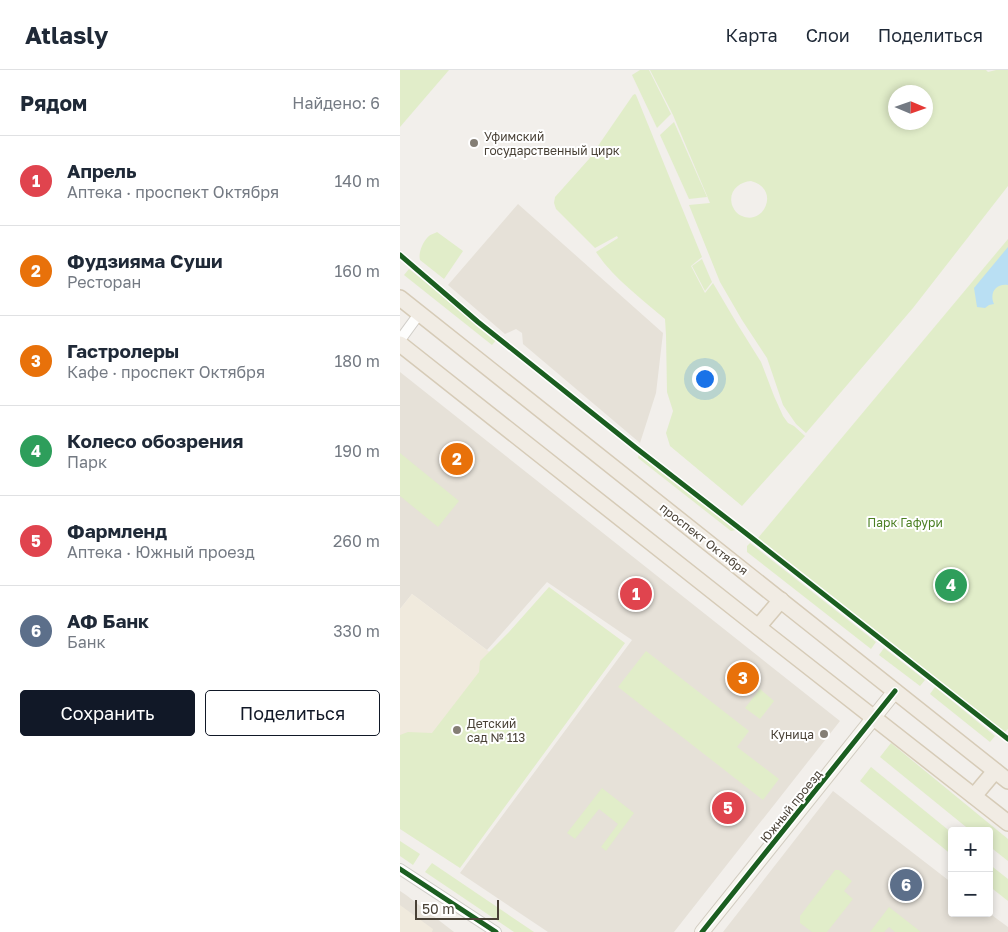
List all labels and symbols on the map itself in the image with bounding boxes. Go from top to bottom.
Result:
north arrow [888,85,933,130]
place label: Уфимский государственный цирк [484,129,620,158]
marker: Уфимский государственный цирк [468,137,480,149]
your location [692,366,718,392]
pin: 2 [441,440,473,478]
street label: проспект Октября [657,500,751,578]
park label: Парк Гафури [867,515,943,530]
pin: 4 [935,566,967,604]
pin: 1 [620,575,652,613]
pin: 3 [727,659,759,697]
place label: Детский сад № 113 [467,716,525,745]
marker: Детский сад № 113 [451,724,463,736]
place label: Куница [770,727,814,742]
marker: Куница [818,728,830,740]
street label: Южный проезд [757,766,825,846]
pin: 5 [712,789,744,827]
pin: 6 [890,866,922,904]
scale bar [415,897,499,920]

